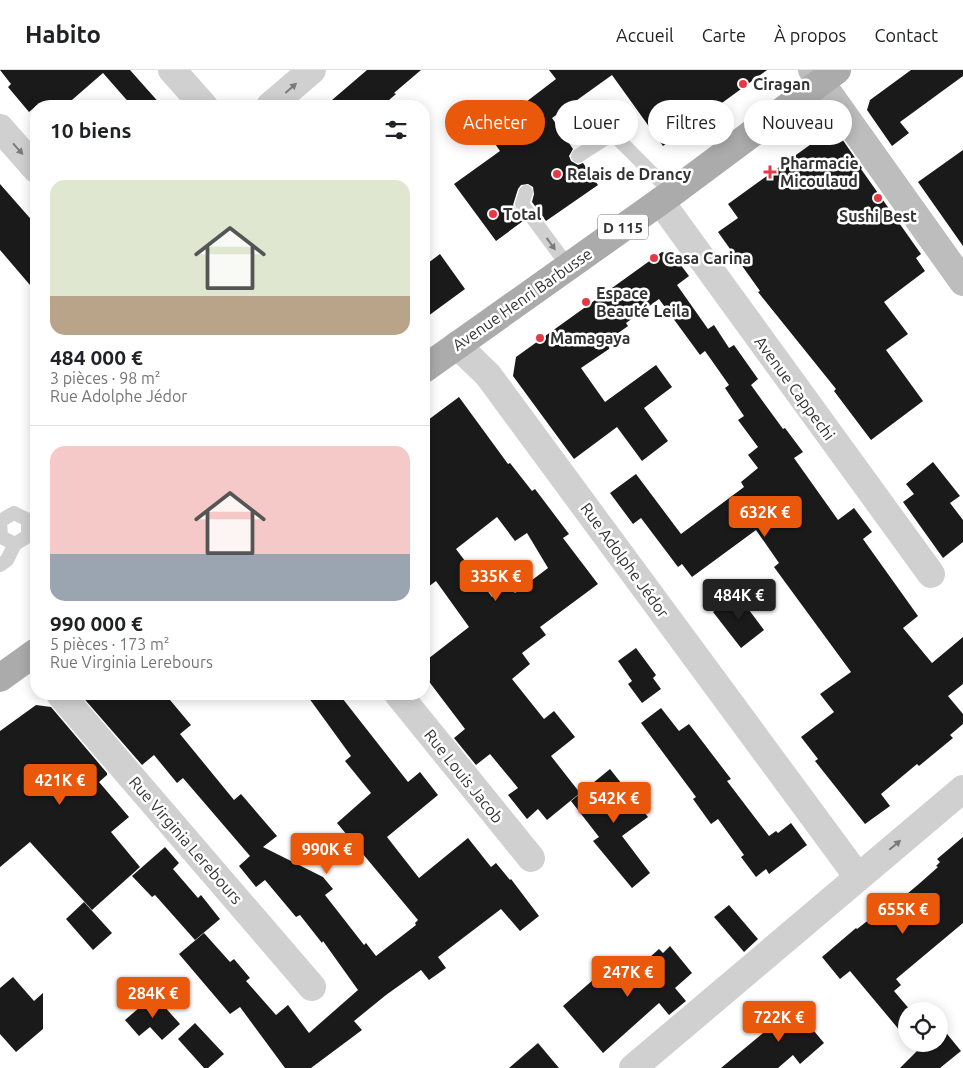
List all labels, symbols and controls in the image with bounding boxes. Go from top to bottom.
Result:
text: Habito [25,21,101,48]
text: Accueil [616,25,674,45]
text: Carte [702,25,746,45]
text: À propos [774,25,846,45]
text: Contact [874,25,938,45]
place label: Ciragan [753,75,810,93]
marker: Ciragan [737,78,749,90]
one-way arrow [285,82,297,94]
chip: Acheter [445,100,545,145]
chip: Louer [555,100,638,145]
chip: Filtres [648,100,734,145]
chip: Nouveau [744,100,852,145]
icon: filters [382,116,410,144]
text: 10 biens [50,118,131,142]
one-way arrow [12,142,24,154]
place label: Pharmacie Micoulaud [780,154,859,190]
place label: Relais de Drancy [567,165,692,183]
marker: Pharmacie Micoulaud [764,166,776,178]
marker: Relais de Drancy [551,168,563,180]
marker: Sushi Best [872,192,884,204]
place label: Total [503,205,541,223]
place label: Sushi Best [839,207,917,225]
marker: Total [487,208,499,220]
icon: home [185,213,275,303]
road number: D 115 [598,214,648,240]
one-way arrow [546,237,557,250]
street label: Avenue Henri Barbusse [449,244,595,354]
place label: Casa Carina [664,249,751,267]
marker: Casa Carina [648,252,660,264]
place label: Espace Beauté Leila [596,284,690,320]
marker: Espace Beauté Leila [580,296,592,308]
place label: Mamagaya [550,329,630,347]
marker: Mamagaya [534,332,546,344]
street label: Avenue Cappechi [751,333,839,443]
text: 484 000 € [50,345,143,369]
text: 3 pièces · 98 m² [50,369,160,387]
text: Rue Adolphe Jédor [50,387,187,405]
icon: home [185,478,275,568]
pin: 632K € [724,496,806,538]
street label: Rue Adolphe Jédor [577,499,673,621]
text: 632K € [740,503,790,521]
pin: 335K € [455,560,537,602]
text: 335K € [471,567,521,585]
pin: 484K € [698,578,780,621]
text: 484K € [714,586,764,604]
text: 990 000 € [50,611,143,635]
text: 5 pièces · 173 m² [50,635,170,653]
text: Rue Virginia Lerebours [50,653,213,671]
street label: Rue Louis Jacob [421,726,507,826]
pin: 421K € [19,764,101,806]
text: 421K € [35,771,85,789]
street label: Rue Virginia Lerebours [126,773,246,907]
pin: 542K € [573,782,655,824]
text: 542K € [589,789,639,807]
pin: 990K € [286,832,368,875]
text: 990K € [302,840,352,858]
one-way arrow [889,840,902,851]
pin: 655K € [862,892,944,935]
text: 655K € [878,900,928,918]
pin: 247K € [587,956,669,998]
text: 247K € [603,963,653,981]
pin: 284K € [112,976,194,1019]
text: 284K € [128,984,178,1002]
pin: 722K € [738,1000,820,1043]
map controls [898,1002,948,1052]
button: locate [898,1002,948,1052]
text: 722K € [754,1008,804,1026]

